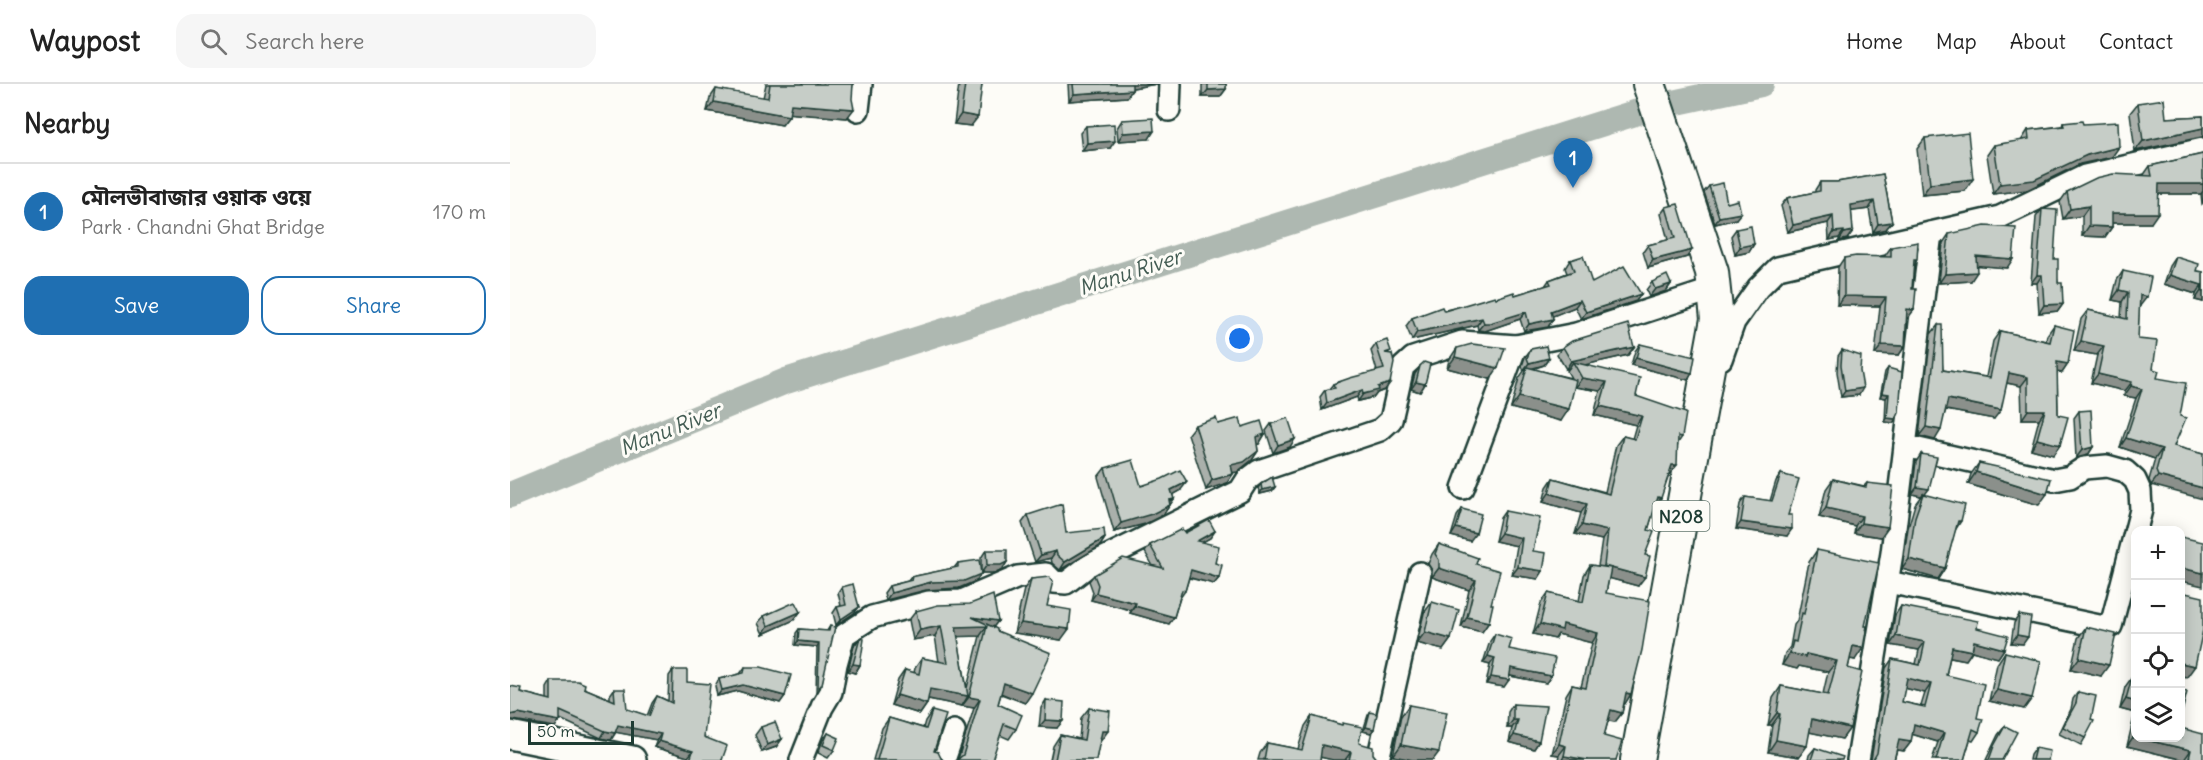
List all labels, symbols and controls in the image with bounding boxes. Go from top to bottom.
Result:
search box [176,14,596,68]
text: Waypost [30,23,140,59]
icon: search [197,25,230,58]
text: Search here [245,27,364,55]
text: Home [1846,28,1903,55]
text: Map [1936,28,1977,55]
text: About [2010,28,2066,55]
text: Contact [2099,28,2173,55]
text: Nearby [24,107,110,140]
pin: 1 [1554,138,1592,188]
text: মৌলভীবাজার ওয়াক ওয়ে [81,183,311,211]
text: 1 [40,199,47,224]
text: 170 m [433,199,486,224]
text: Park · Chandni Ghat Bridge [81,214,325,239]
water label: Manu River [1075,242,1187,301]
button: Save [24,276,249,335]
button: Share [261,276,486,335]
your location [1225,324,1254,353]
water label: Manu River [616,396,727,461]
road number: N208 [1652,501,1710,531]
map controls [2131,526,2185,742]
button: + [2131,526,2185,580]
button: − [2131,580,2185,634]
button: locate [2131,634,2185,688]
button: layers [2131,688,2185,742]
scale bar [528,718,634,746]
text: 50 m [537,721,575,741]

